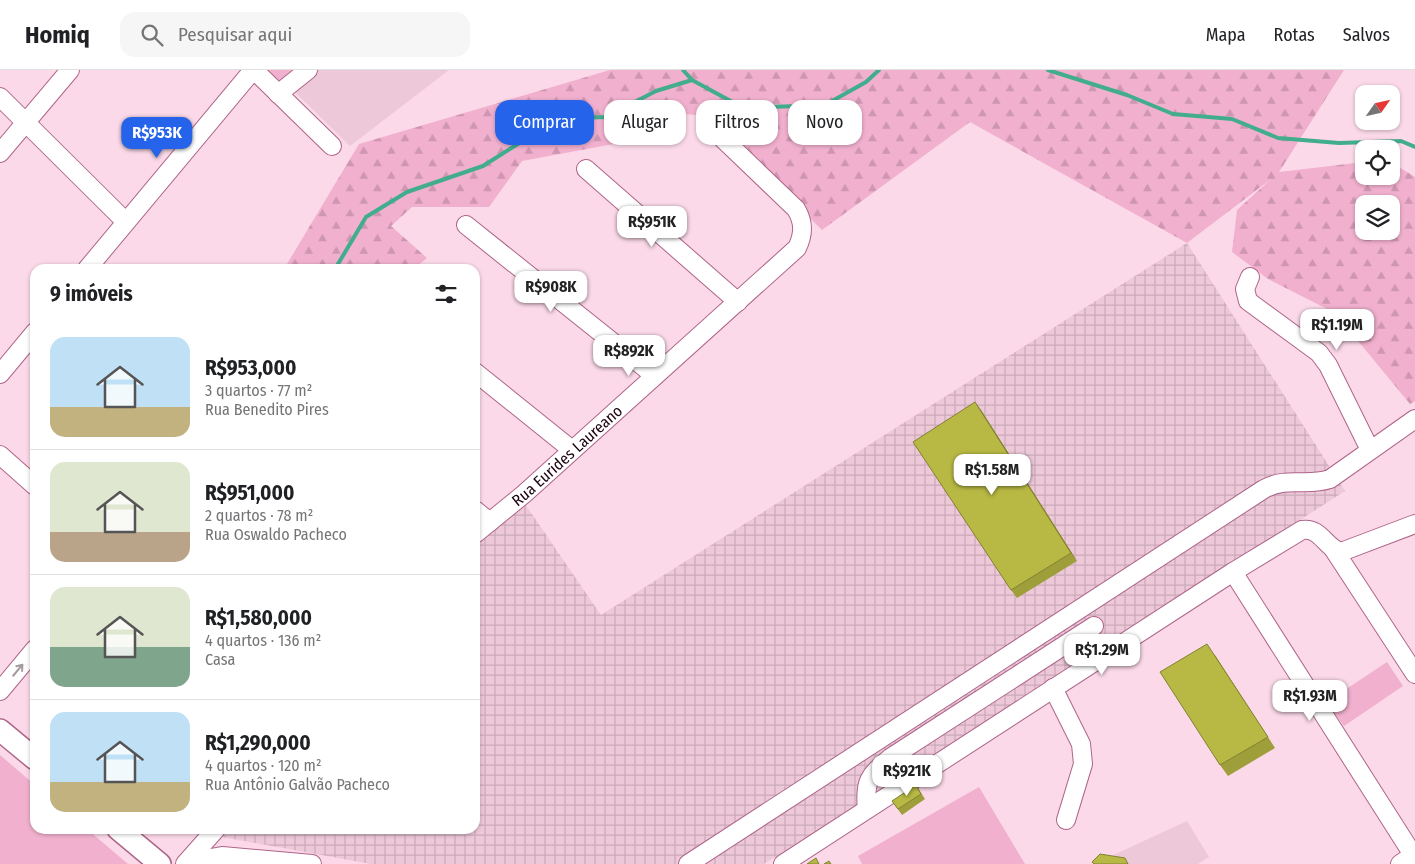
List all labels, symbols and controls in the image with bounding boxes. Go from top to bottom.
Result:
search box [120,12,470,57]
text: Homiq [25,21,90,49]
icon: search [138,21,166,49]
text: Pesquisar aqui [178,23,292,46]
text: Mapa [1206,24,1246,46]
text: Rotas [1274,24,1315,46]
text: Salvos [1343,24,1390,46]
north arrow [1355,85,1400,130]
map controls [1355,85,1400,240]
chip: Comprar [495,100,594,145]
chip: Alugar [604,100,686,145]
chip: Filtros [696,100,778,145]
chip: Novo [788,100,862,145]
pin: R$953K [116,116,198,159]
text: R$953K [132,123,182,142]
button: locate [1355,140,1400,185]
button: layers [1355,195,1400,240]
pin: R$951K [611,206,693,248]
text: R$951K [628,212,676,231]
pin: R$908K [510,270,592,313]
text: R$908K [525,277,577,296]
icon: filters [432,280,460,308]
text: 9 imóveis [50,281,133,307]
pin: R$1.19M [1291,308,1383,351]
text: R$1.19M [1311,315,1363,334]
pin: R$892K [588,334,670,377]
text: R$892K [604,341,654,360]
text: R$953,000 [205,355,297,381]
icon: home [90,357,150,417]
text: 3 quartos · 77 m² [205,381,312,400]
text: Rua Benedito Pires [205,400,329,419]
street label: Rua Eurides Laureano [508,401,626,510]
pin: R$1.58M [946,454,1038,496]
text: R$1.58M [965,460,1019,479]
text: R$951,000 [205,480,295,506]
icon: home [90,482,150,542]
text: 2 quartos · 78 m² [205,506,313,525]
text: Rua Oswaldo Pacheco [205,525,347,544]
text: R$1,580,000 [205,605,312,631]
icon: home [90,607,150,667]
text: 4 quartos · 136 m² [205,631,321,650]
pin: R$1.29M [1056,634,1148,676]
text: R$1.29M [1075,640,1129,659]
text: Casa [205,650,235,669]
one-way arrow [12,663,23,676]
pin: R$1.93M [1264,680,1356,722]
text: R$1.93M [1283,686,1337,705]
text: R$1,290,000 [205,730,311,756]
icon: home [90,732,150,792]
pin: R$921K [866,754,948,797]
text: 4 quartos · 120 m² [205,756,321,775]
text: R$921K [883,761,931,780]
text: Rua Antônio Galvão Pacheco [205,775,390,794]

